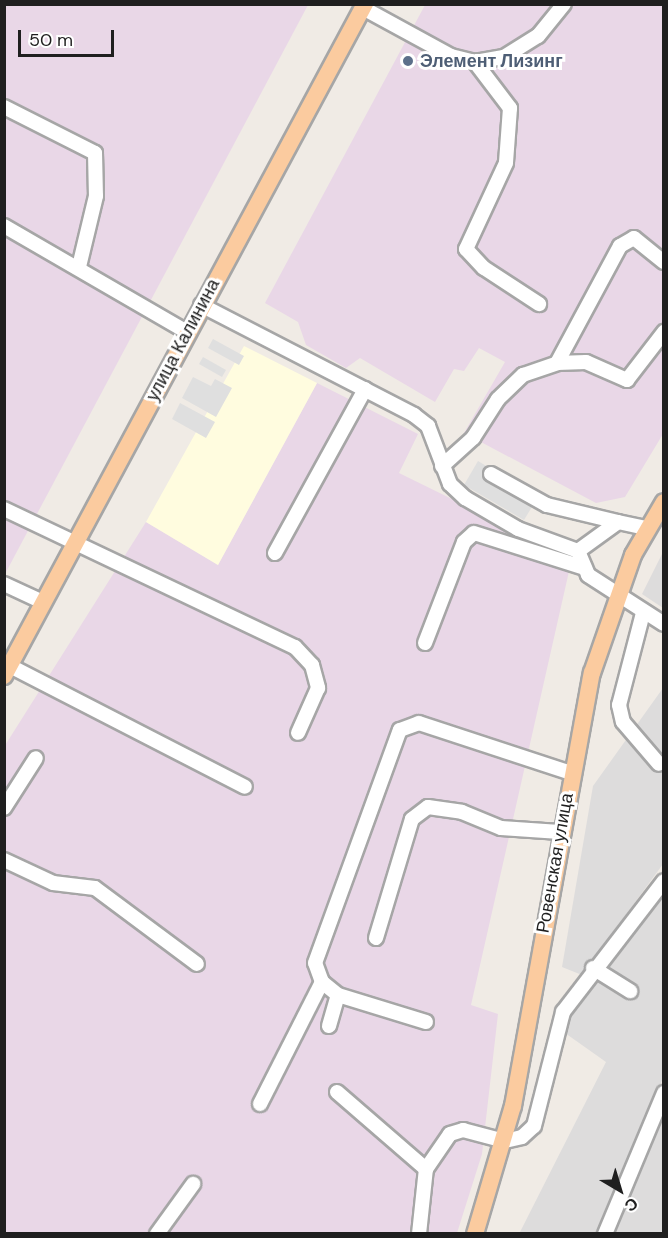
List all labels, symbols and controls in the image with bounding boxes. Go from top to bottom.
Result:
scale bar [21,18,117,56]
text: 50 m [29,28,73,52]
place label: Элемент Лизинг [420,50,563,72]
marker: Элемент Лизинг [401,54,415,68]
street label: улица Калинина [142,275,224,405]
street label: Ровенская улица [532,791,578,935]
north arrow [590,1160,650,1220]
text: С [620,1193,642,1216]

